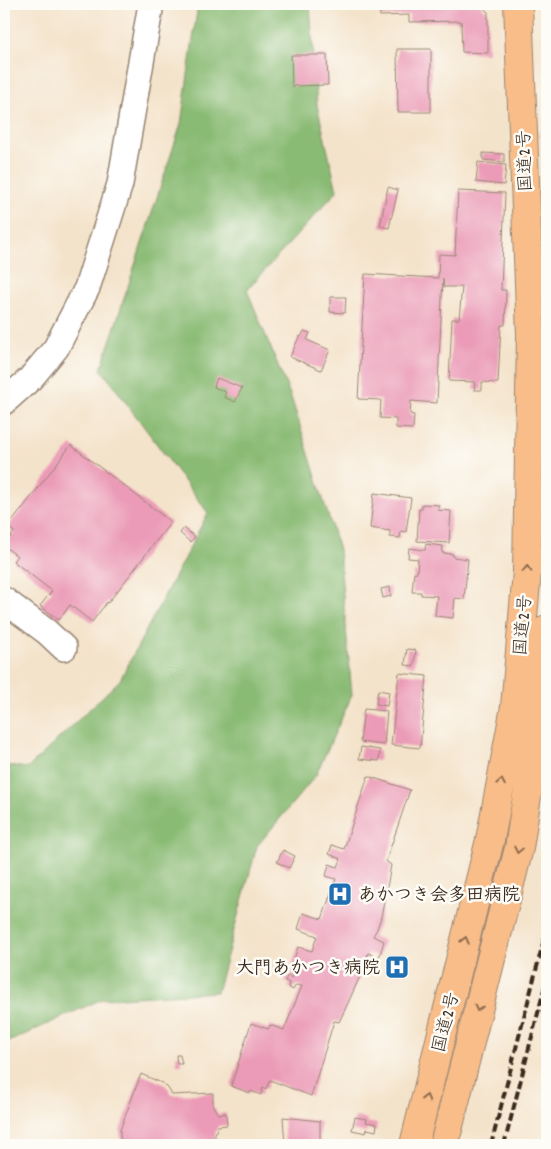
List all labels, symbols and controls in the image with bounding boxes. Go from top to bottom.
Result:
street label: 国道2号 [513,130,540,192]
one-way arrow [522,564,533,572]
street label: 国道2号 [509,593,540,657]
one-way arrow [495,777,505,786]
one-way arrow [513,846,524,855]
hospital icon: あかつき会多田病院 [327,881,353,907]
place label: あかつき会多田病院 [358,884,520,909]
one-way arrow [459,936,470,945]
hospital icon: 大門あかつき病院 [384,954,410,980]
place label: 大門あかつき病院 [236,957,380,982]
street label: 国道2号 [428,990,467,1056]
one-way arrow [474,1004,484,1012]
one-way arrow [420,1093,431,1102]

